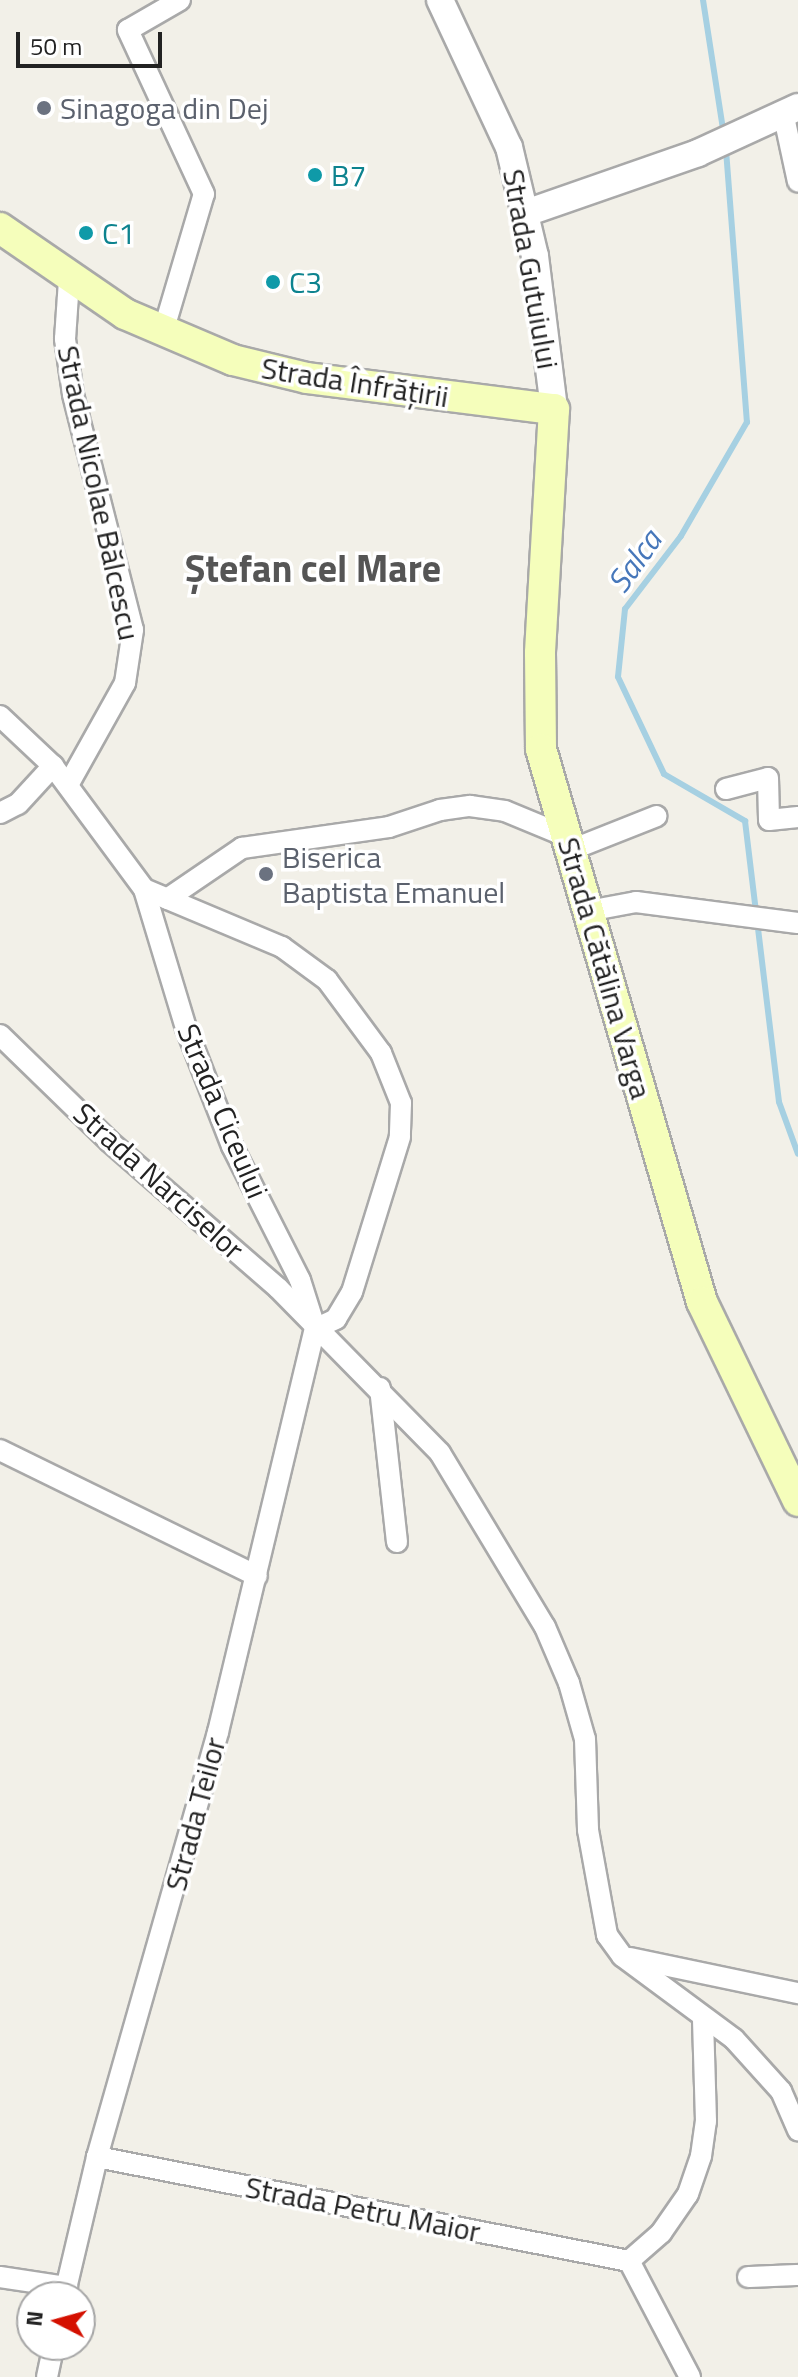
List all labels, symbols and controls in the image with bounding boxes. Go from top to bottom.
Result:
scale bar [20,16,166,66]
text: 50 m [30,28,82,64]
place label: Sinagoga din Dej [60,90,268,126]
marker: Sinagoga din Dej [35,99,53,117]
place label: B7 [331,157,366,193]
marker: B7 [306,166,324,184]
street label: Strada Gutuiului [496,166,566,372]
place label: C1 [102,215,135,251]
marker: C1 [77,224,95,242]
place label: C3 [289,264,322,300]
marker: C3 [264,273,282,291]
street label: Strada Nicolae Bălcescu [50,342,148,644]
street label: Strada Înfrățirii [259,349,451,415]
water label: Salca [599,522,669,600]
district label: Ștefan cel Mare [185,546,441,592]
street label: Strada Cătălina Varga [550,833,660,1103]
place label: Biserica Baptista Emanuel [282,839,505,910]
marker: Biserica Baptista Emanuel [257,865,275,883]
street label: Strada Ciceului [170,1018,276,1204]
street label: Strada Narciselor [66,1095,252,1267]
street label: Strada Teilor [157,1733,233,1895]
street label: Strada Petru Maior [242,2169,484,2249]
north arrow [16,2281,96,2361]
text: N [16,2309,52,2328]

